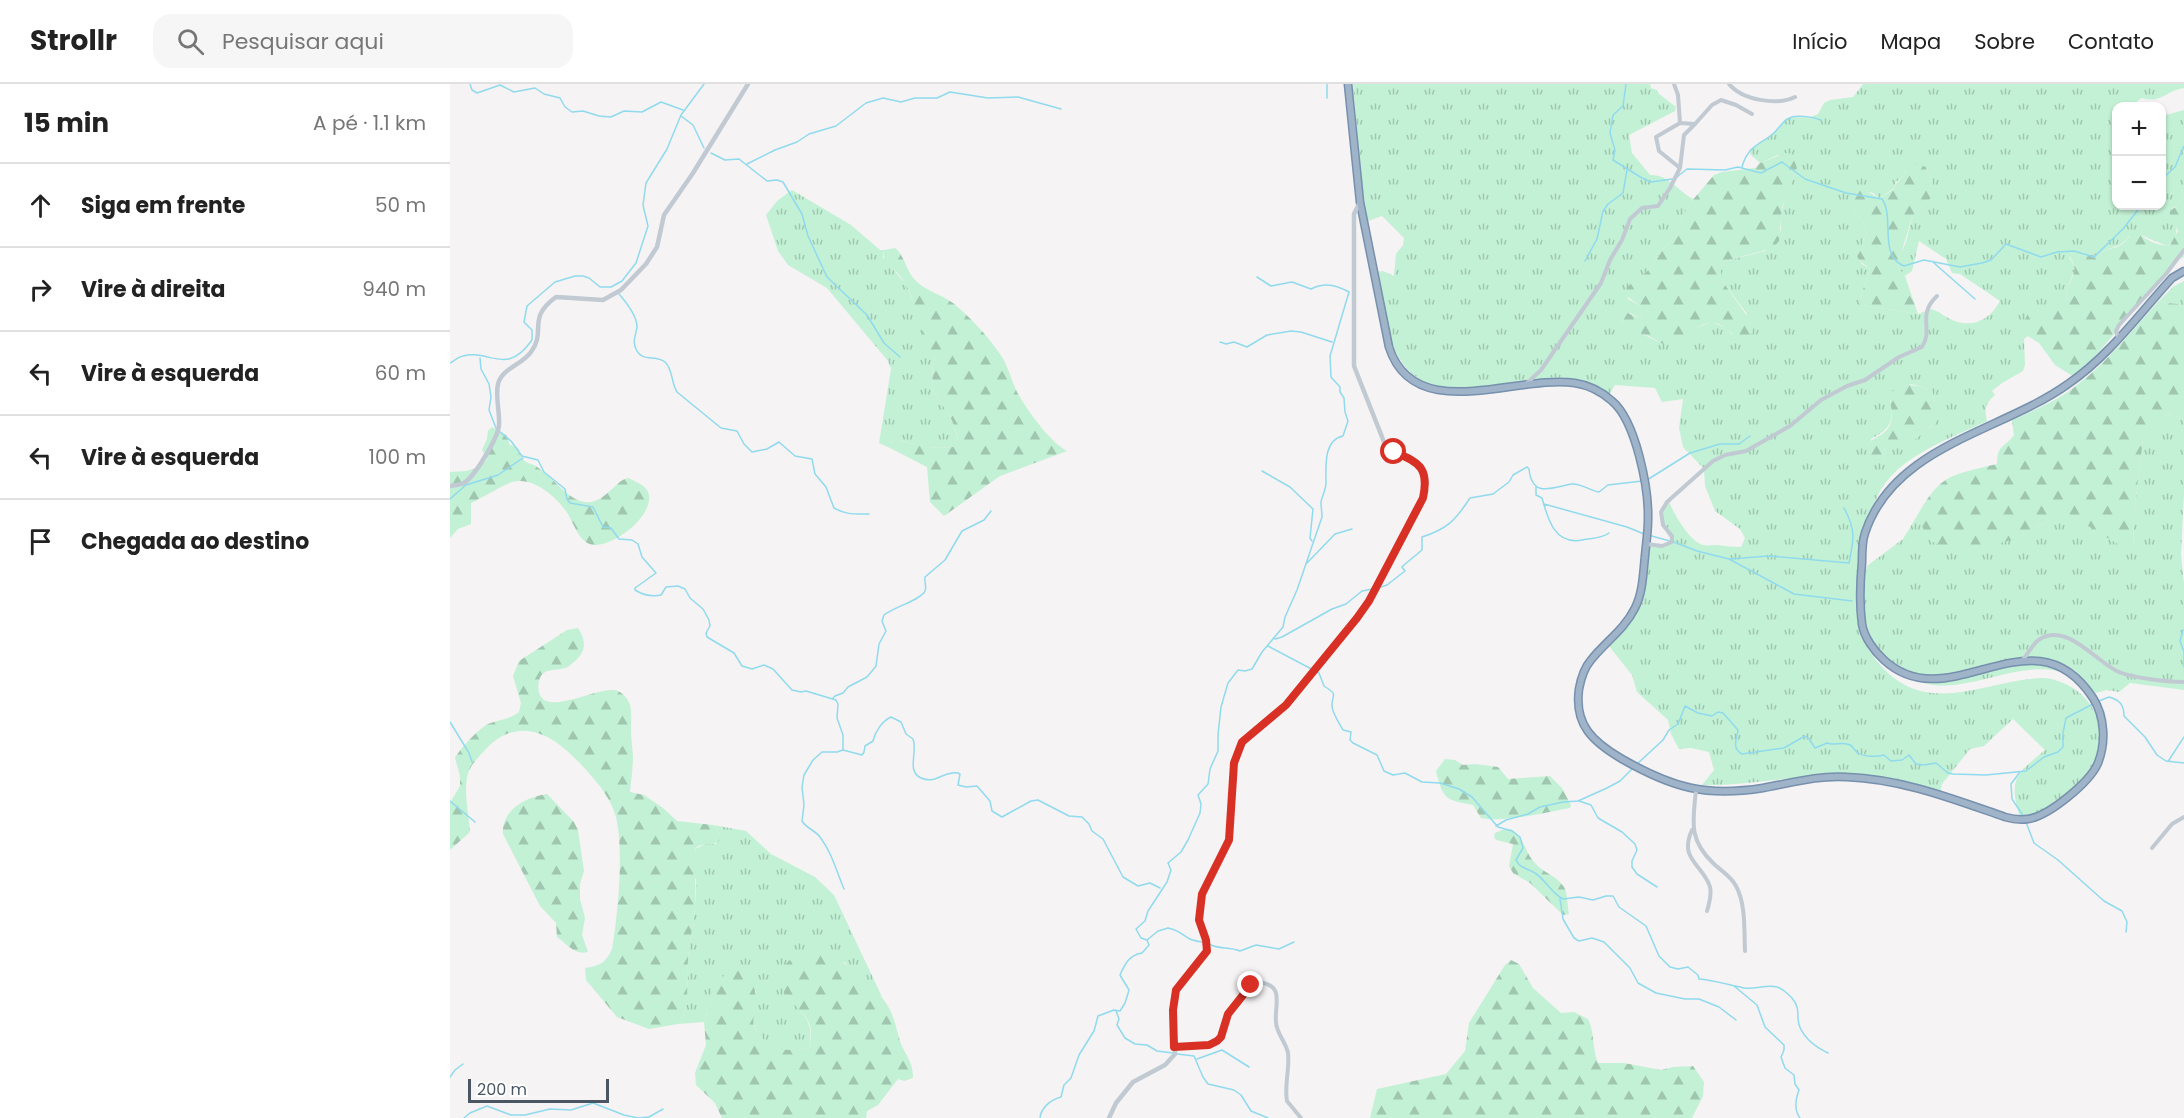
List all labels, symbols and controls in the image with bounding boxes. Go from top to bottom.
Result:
search box [153,14,573,68]
text: Strollr [30,21,117,60]
icon: search [174,25,207,58]
text: Pesquisar aqui [222,26,384,57]
text: Início [1792,27,1847,56]
text: Mapa [1880,27,1941,56]
text: Sobre [1974,27,2035,56]
text: Contato [2068,27,2154,56]
map controls [2112,102,2166,210]
button: + [2112,102,2166,156]
text: 15 min [24,105,109,141]
text: A pé · 1.1 km [313,109,426,137]
button: − [2112,156,2166,210]
icon: ahead [24,189,57,222]
text: Siga em frente [81,190,245,221]
text: 50 m [375,191,426,219]
icon: right [24,273,57,306]
text: Vire à direita [81,274,226,305]
text: 940 m [362,275,426,303]
icon: left [24,357,57,390]
text: Vire à esquerda [81,358,259,389]
text: 60 m [375,359,426,387]
route start [1380,438,1406,464]
icon: left [24,441,57,474]
text: Vire à esquerda [81,442,259,473]
text: 100 m [369,443,426,471]
icon: arrive [24,525,57,558]
text: Chegada ao destino [81,526,309,557]
route end [1237,971,1263,997]
scale bar [468,1076,609,1104]
text: 200 m [477,1078,527,1101]

